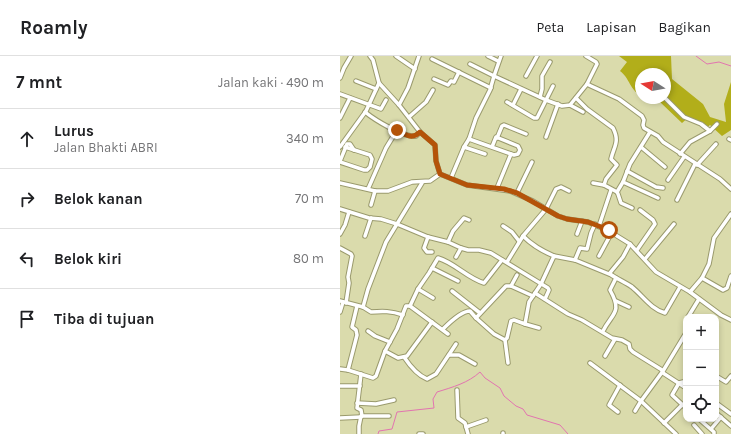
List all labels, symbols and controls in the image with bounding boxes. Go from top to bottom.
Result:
text: Roamly [20,17,87,39]
text: Peta [536,19,564,36]
text: Lapisan [586,19,636,36]
text: Bagikan [658,19,711,36]
north arrow [635,68,671,104]
text: 7 mnt [16,72,62,92]
text: Jalan kaki · 490 m [218,75,324,90]
route end [388,121,406,139]
text: Lurus [54,122,94,140]
icon: ahead [16,128,38,150]
text: 340 m [286,131,324,146]
text: Jalan Bhakti ABRI [54,140,158,155]
icon: right [16,188,38,210]
text: Belok kanan [54,190,143,208]
text: 70 m [295,191,324,206]
route start [600,221,618,239]
icon: left [16,248,38,270]
text: Belok kiri [54,250,122,268]
text: 80 m [293,251,324,266]
icon: arrive [16,308,38,330]
text: Tiba di tujuan [54,310,154,328]
map controls [683,314,719,422]
button: + [683,314,719,350]
button: − [683,350,719,386]
button: locate [683,386,719,422]

